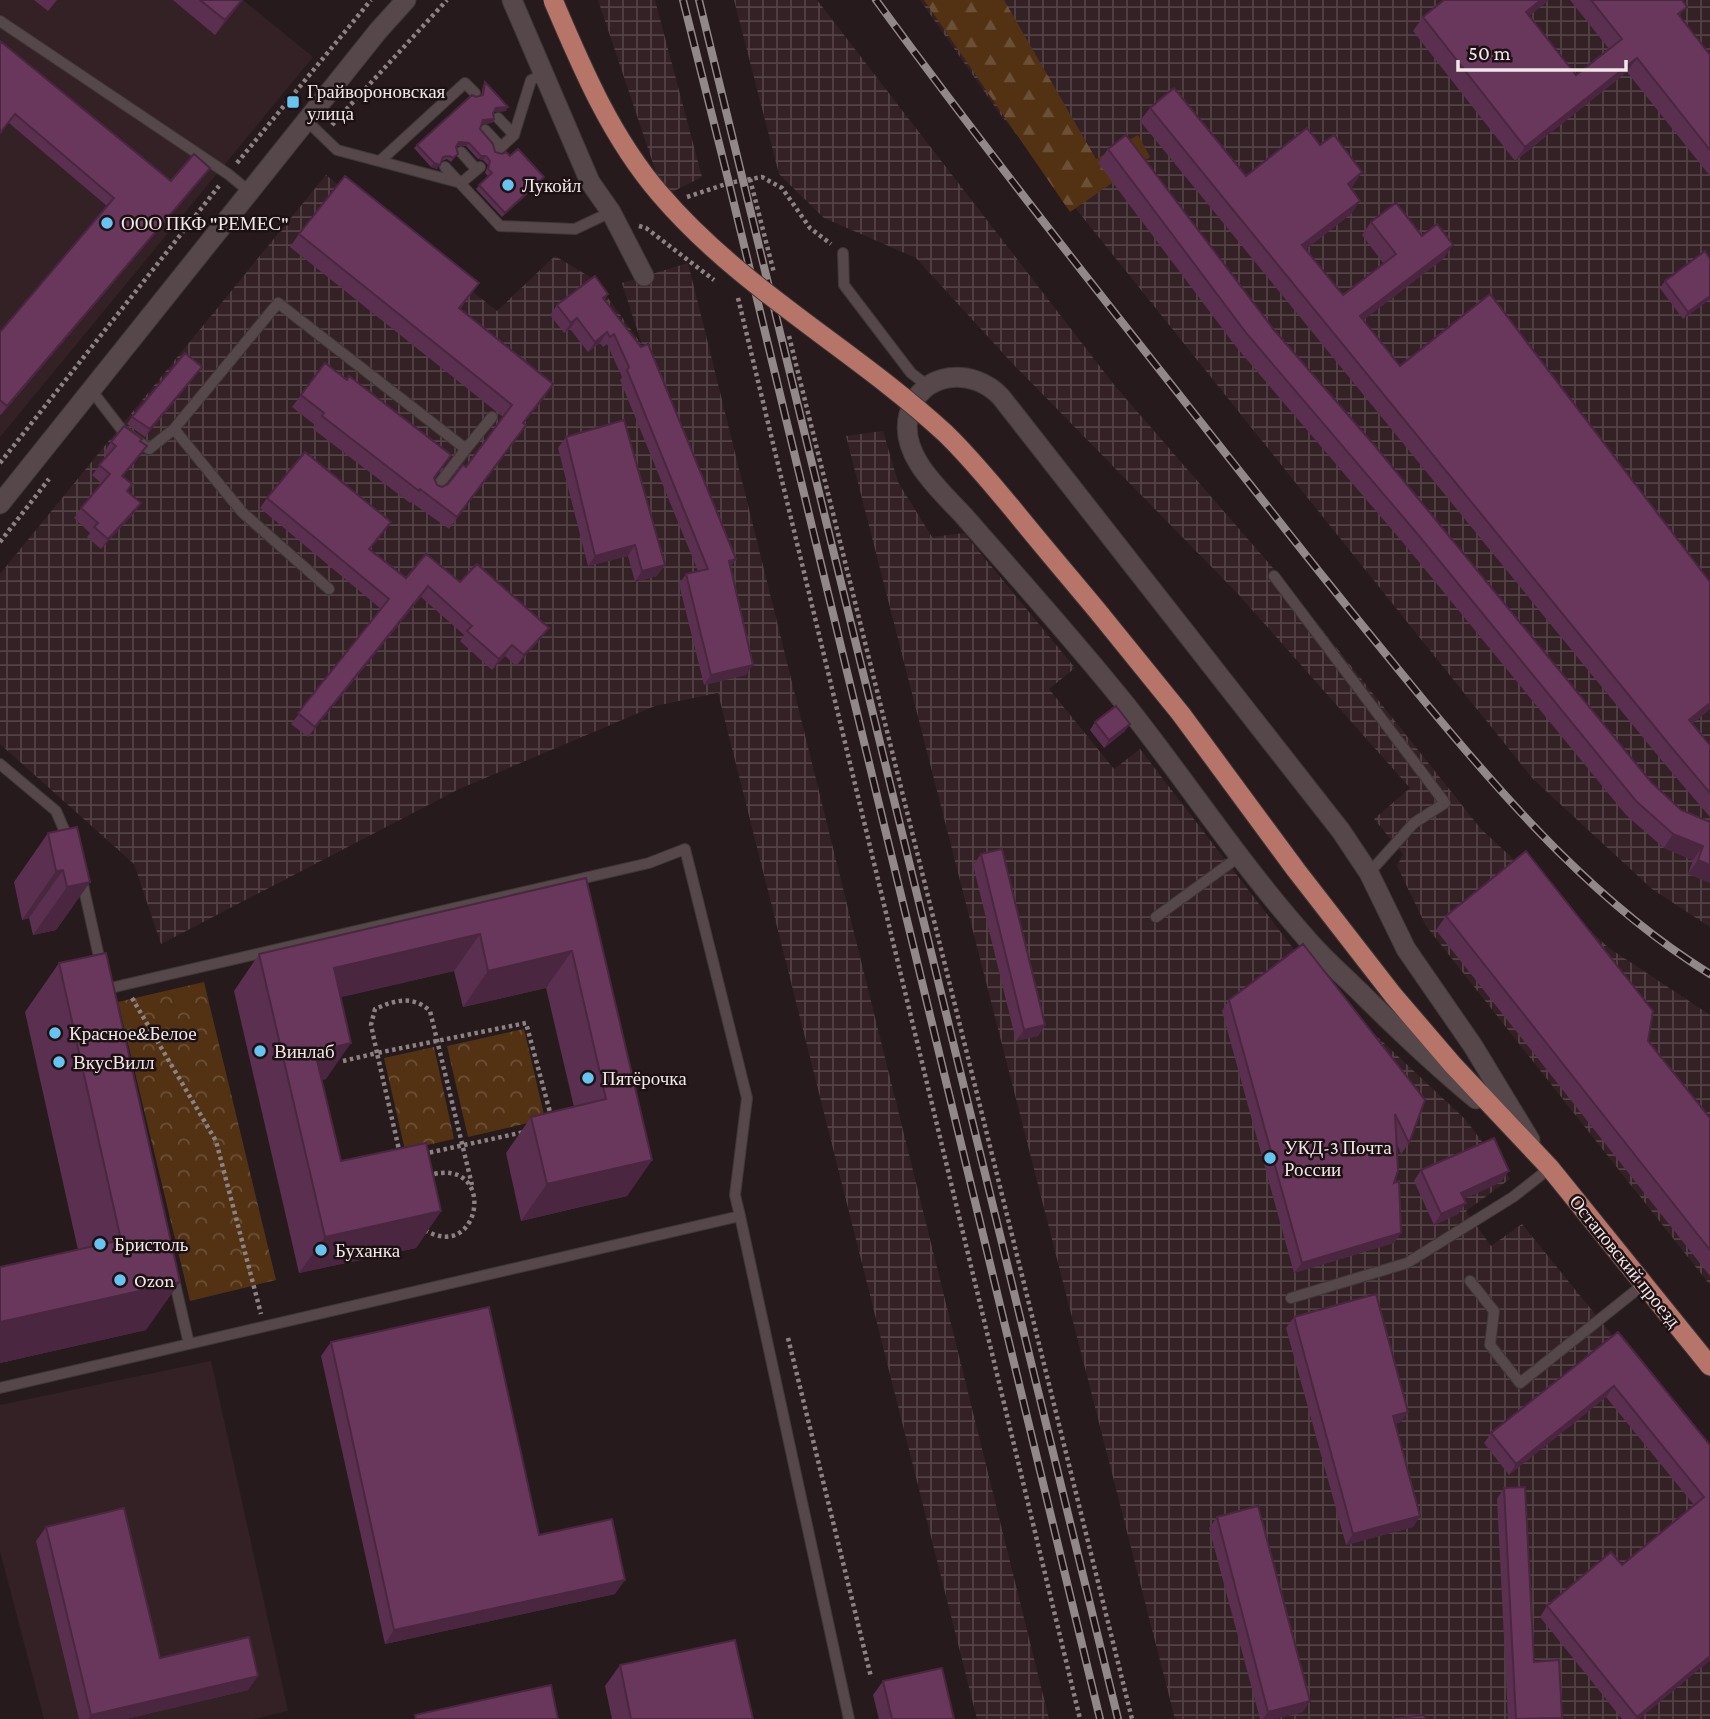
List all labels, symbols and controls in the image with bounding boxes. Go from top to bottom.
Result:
scale bar [1458,28,1626,72]
text: 50 m [1468,41,1511,65]
place label: Грайвороновская улица [307,81,446,124]
marker: Грайвороновская улица [285,94,301,110]
place label: Лукойл [522,175,582,196]
marker: Лукойл [500,177,516,193]
place label: ООО ПКФ "РЕМЕС" [121,213,289,234]
marker: ООО ПКФ "РЕМЕС" [99,215,115,231]
place label: Красное&Белое [69,1023,197,1044]
marker: Красное&Белое [47,1025,63,1041]
place label: Винлаб [274,1041,335,1062]
marker: Винлаб [252,1043,268,1059]
place label: ВкусВилл [73,1052,155,1073]
marker: ВкусВилл [51,1054,67,1070]
place label: Пятёрочка [602,1068,687,1089]
marker: Пятёрочка [580,1070,596,1086]
place label: УКД-3 Почта России [1284,1137,1392,1180]
marker: УКД-3 Почта России [1262,1150,1278,1166]
street label: Остаповский проезд [1565,1191,1685,1332]
place label: Бристоль [114,1234,189,1255]
marker: Бристоль [92,1236,108,1252]
place label: Буханка [335,1240,401,1261]
marker: Буханка [313,1242,329,1258]
place label: Ozon [134,1270,174,1291]
marker: Ozon [112,1272,128,1288]

